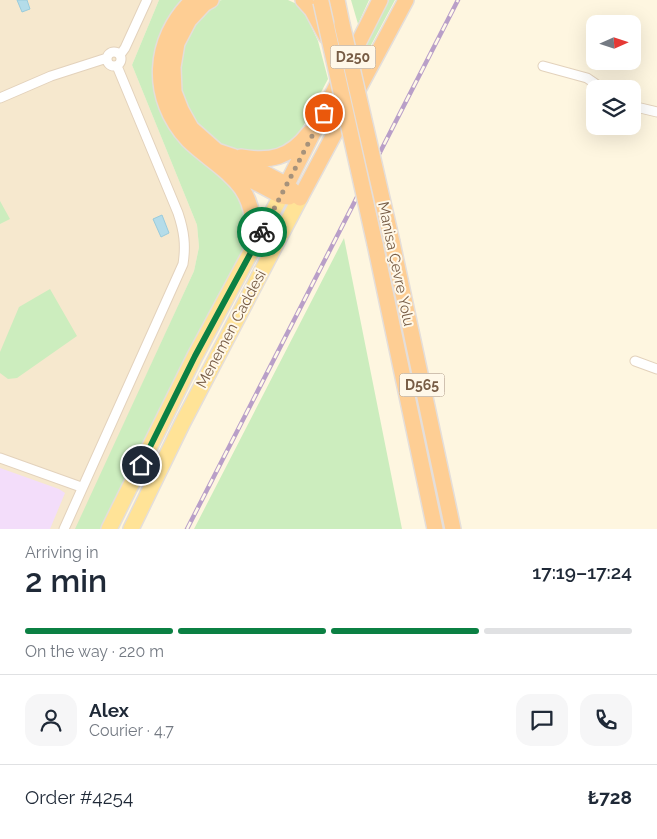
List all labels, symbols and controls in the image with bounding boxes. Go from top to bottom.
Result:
north arrow [586,15,641,70]
map controls [586,15,641,135]
road number: D250 [330,46,376,68]
button: layers [586,80,641,135]
pin [303,92,345,134]
icon: bag [310,99,338,127]
street label: Manisa Çevre Yolu [374,200,418,328]
courier [237,207,287,257]
icon: bike [248,218,276,246]
street label: Menemen Caddesi [192,267,270,391]
road number: D565 [400,374,444,396]
pin [120,444,162,486]
icon: home [127,451,155,479]
text: Arriving in [25,543,99,562]
text: 17:19–17:24 [532,561,632,583]
text: 2 min [25,562,107,599]
text: On the way · 220 m [25,642,164,661]
button: person [25,694,77,746]
button: chat [516,694,568,746]
button: phone [580,694,632,746]
text: Alex [89,699,129,721]
text: Courier · 4.7 [89,721,174,740]
text: Order #4254 [25,786,133,808]
text: ₺728 [588,786,632,808]

